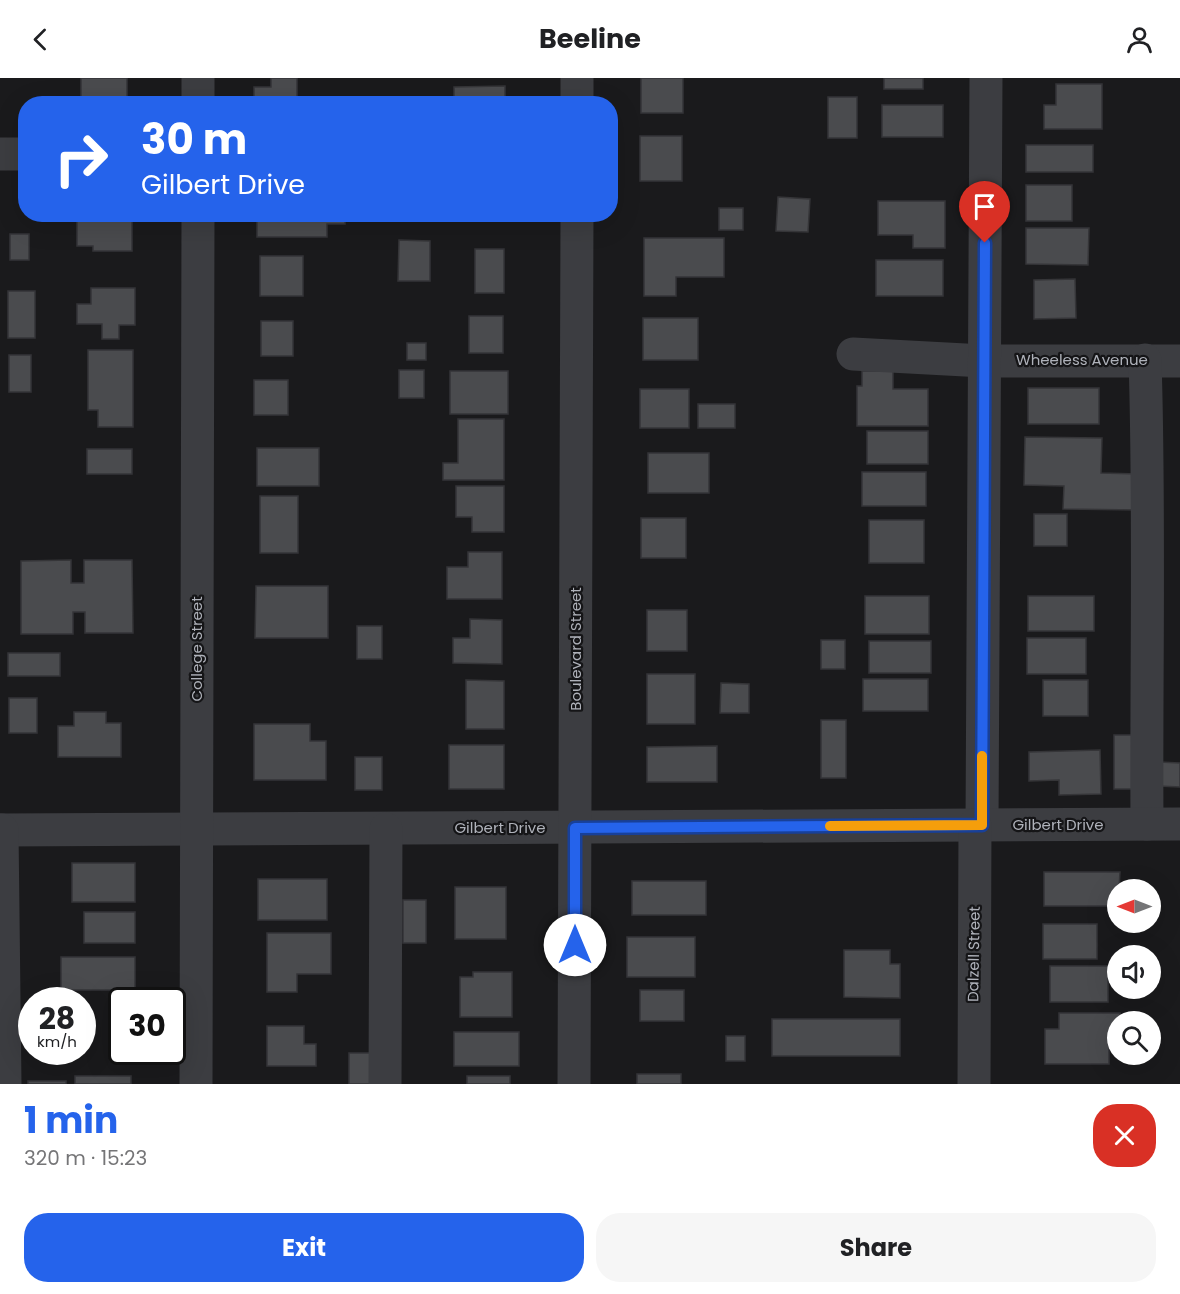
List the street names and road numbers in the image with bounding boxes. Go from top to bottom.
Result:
street label: Wheeless Avenue [1016,349,1148,370]
street label: Boulevard Street [565,587,586,711]
street label: College Street [186,596,207,702]
street label: Gilbert Drive [1012,814,1104,835]
street label: Gilbert Drive [454,817,546,838]
street label: Dalzell Street [962,906,985,1002]

